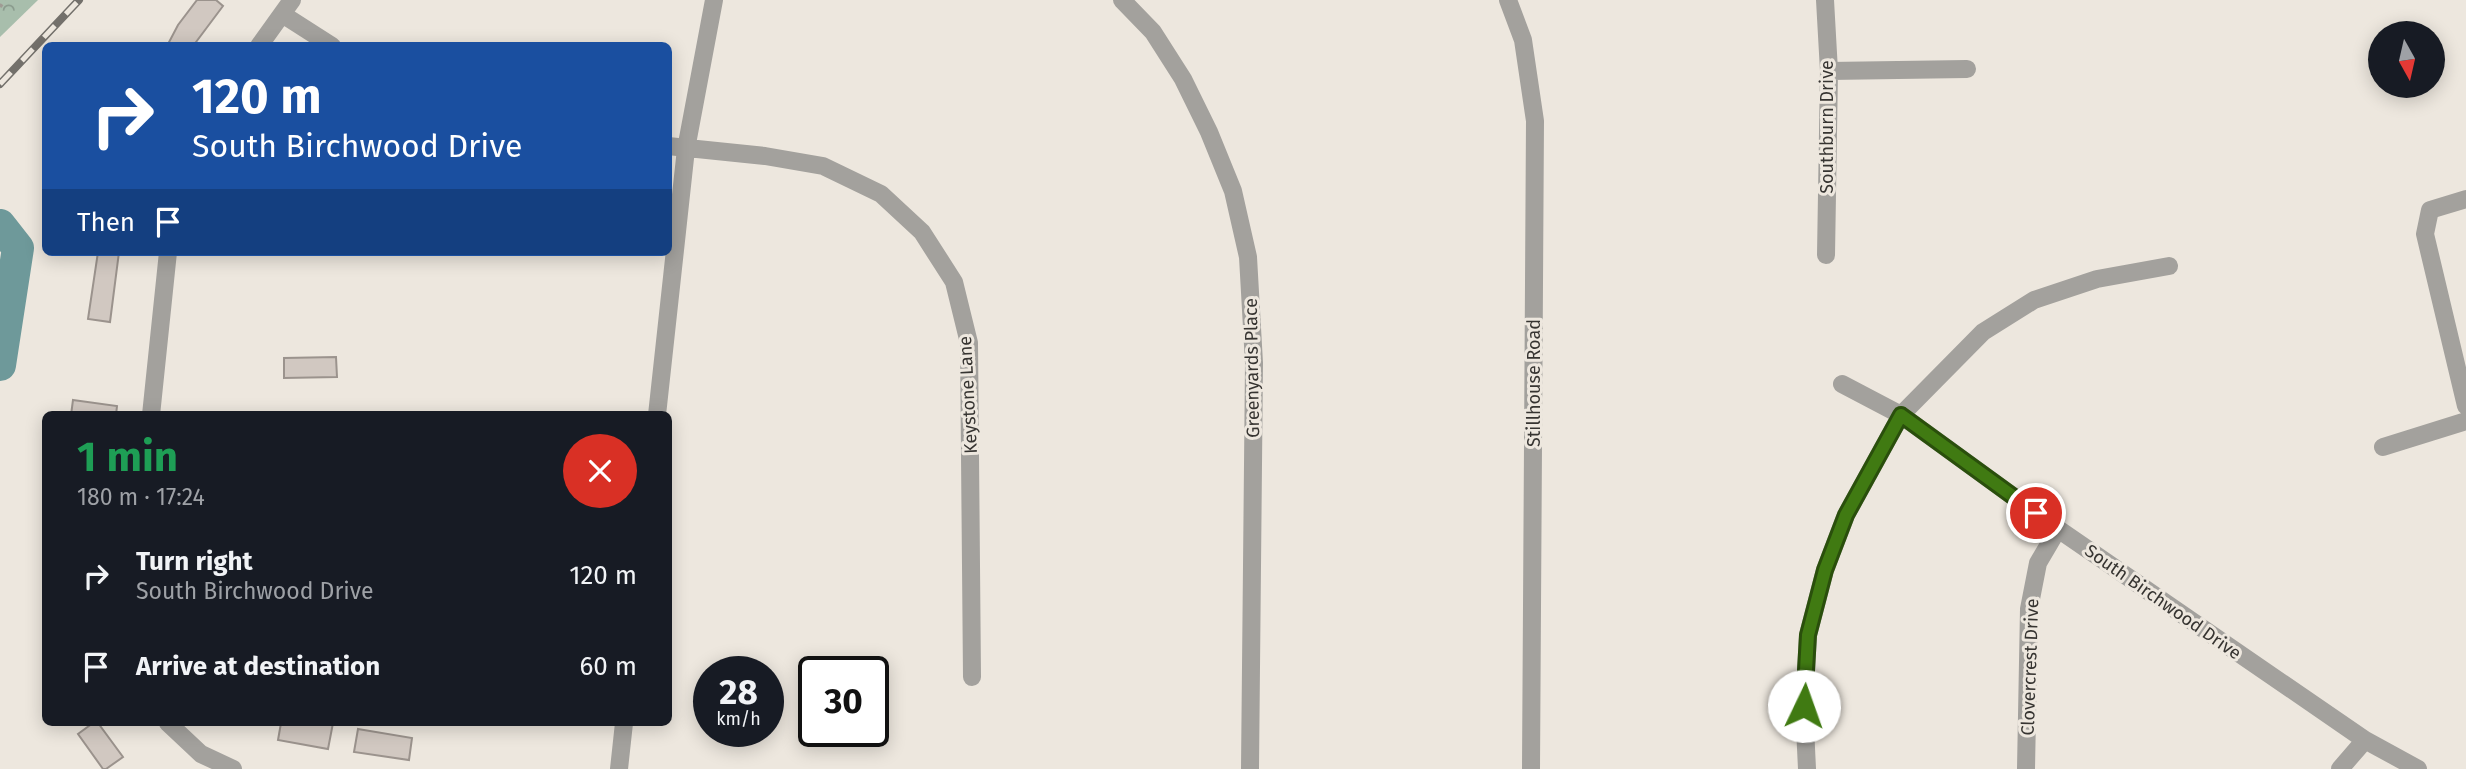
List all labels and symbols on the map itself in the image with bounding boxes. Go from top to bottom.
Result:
north arrow [2368,21,2445,98]
street label: Southburn Drive [1816,60,1838,194]
street label: Greenyards Place [1240,298,1264,438]
street label: Stillhouse Road [1523,319,1545,447]
street label: Keystone Lane [954,335,982,455]
pin [2006,483,2066,543]
street label: South Birchwood Drive [2081,540,2245,664]
street label: Clovercrest Drive [2017,598,2043,736]
speed limit sign: 30 [798,656,889,747]
position arrow [1767,669,1841,743]

